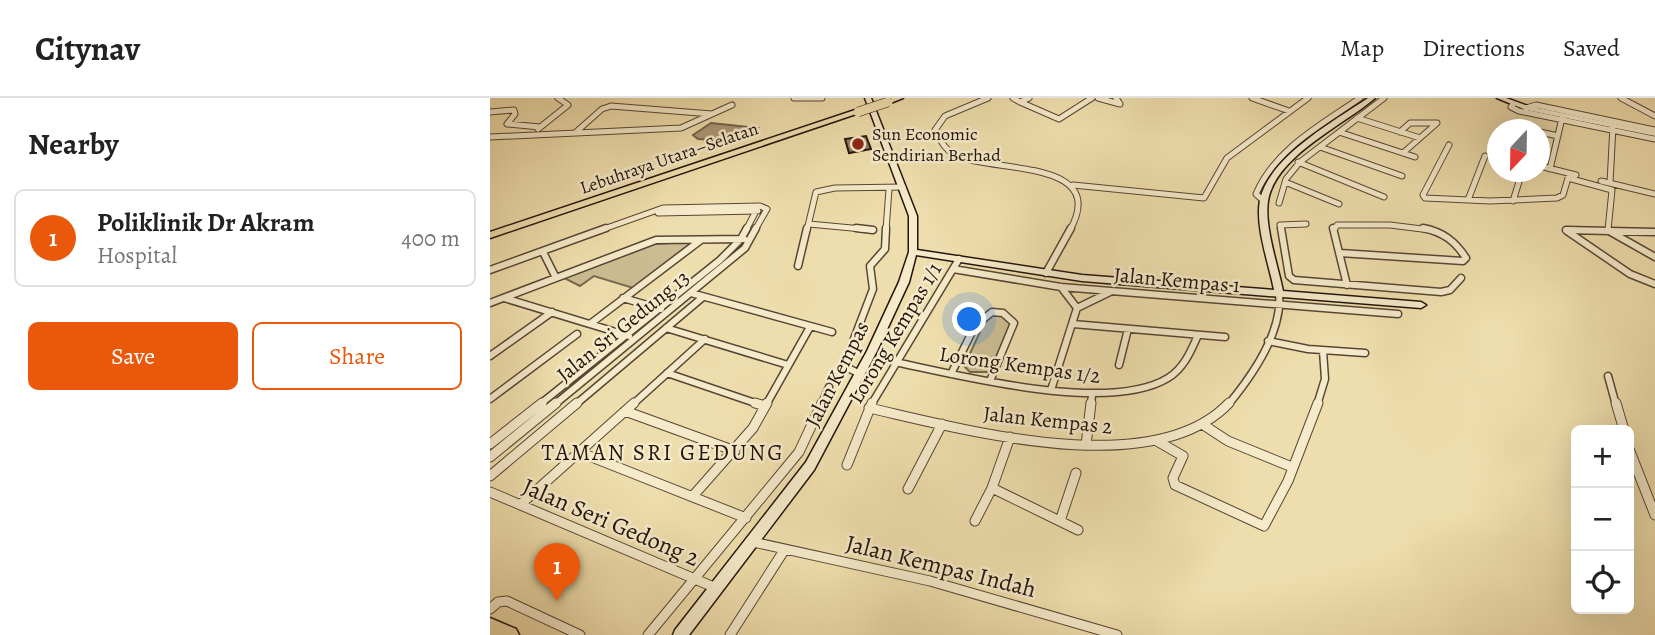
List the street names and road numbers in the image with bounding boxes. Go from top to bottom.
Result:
street label: Lebuhraya Utara–Selatan [577,116,761,200]
street label: Lorong Kempas 1/1 [842,257,948,409]
street label: Jalan Kempas 1 [1113,261,1241,299]
street label: Jalan Sri Gedung 13 [551,264,695,388]
street label: Jalan Kempas [798,316,876,432]
street label: Lorong Kempas 1/2 [938,340,1102,390]
street label: Jalan Kempas 2 [982,399,1114,441]
street label: Jalan Seri Gedong 2 [518,470,704,574]
street label: Jalan Kempas Indah [842,527,1040,605]

